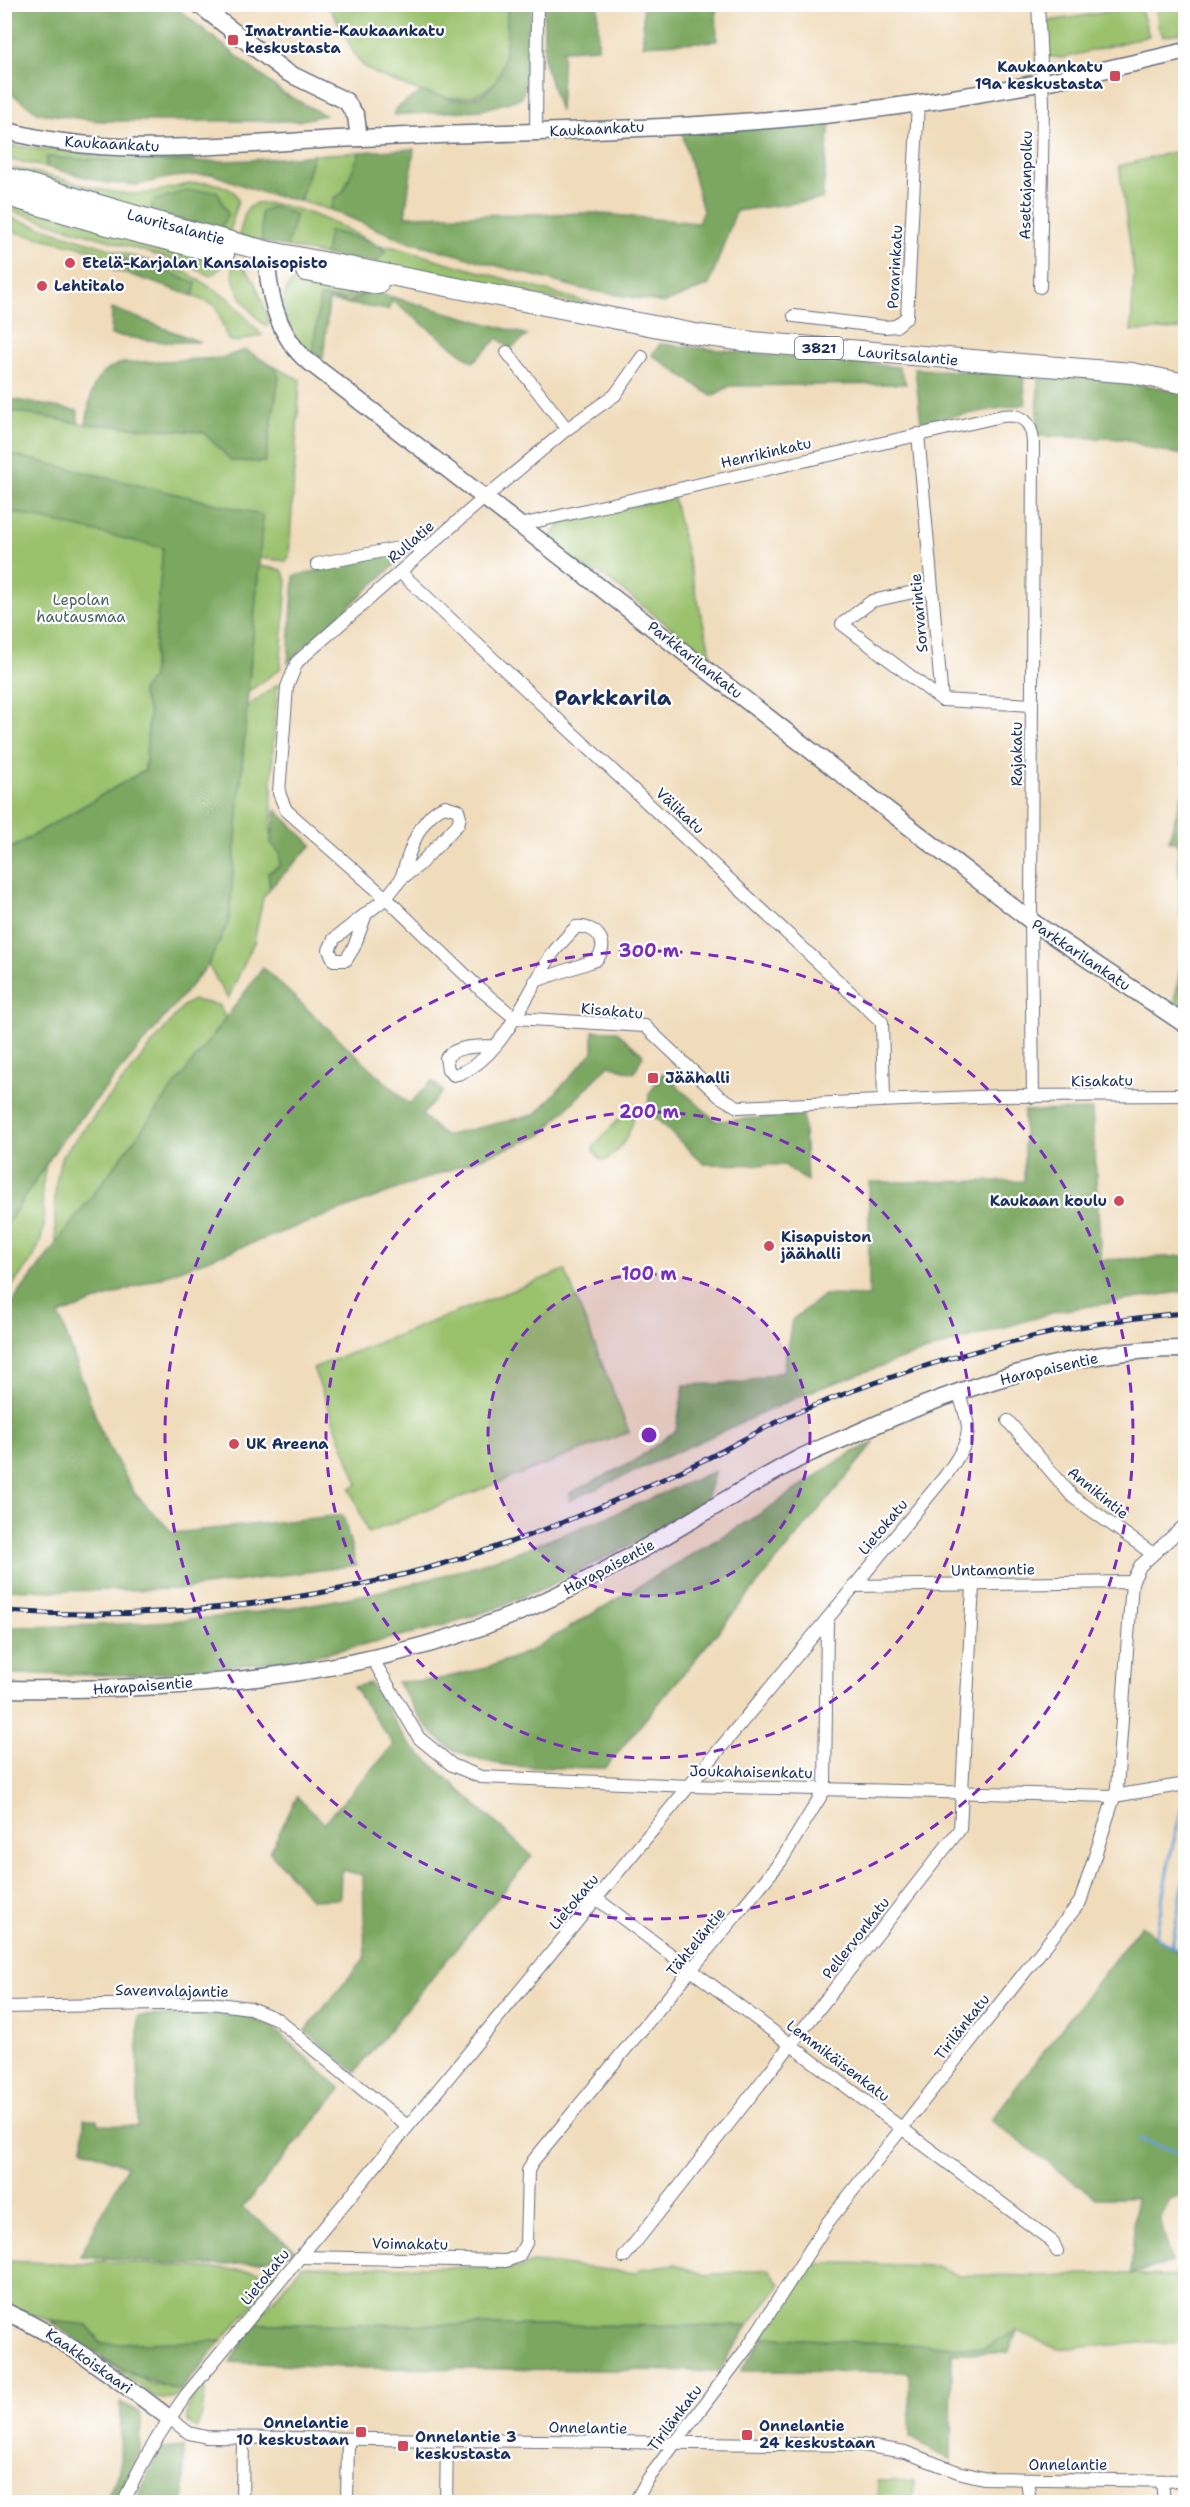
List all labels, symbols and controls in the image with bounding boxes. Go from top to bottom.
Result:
place label: Imatrantie-Kaukaankatu keskustasta [245,21,445,58]
marker: Imatrantie-Kaukaankatu keskustasta [226,33,240,47]
place label: Kaukaankatu 19a keskustasta [975,57,1104,94]
marker: Kaukaankatu 19a keskustasta [1108,69,1122,83]
street label: Kaukaankatu [549,117,645,141]
street label: Asettajanpolku [1015,130,1037,240]
street label: Kaukaankatu [64,132,160,156]
street label: Lauritsalantie [125,204,227,250]
street label: Porarinkatu [883,224,907,310]
place label: Etelä-Karjalan Kansalaisopisto [82,253,328,273]
marker: Etelä-Karjalan Kansalaisopisto [63,256,77,270]
place label: Lehtitalo [54,276,125,296]
marker: Lehtitalo [35,279,49,293]
road number: 3821 [795,337,843,359]
street label: Lauritsalantie [857,342,959,370]
street label: Henrikinkatu [719,433,813,473]
street label: Rullatie [383,516,439,568]
street label: Sorvarintie [906,573,932,653]
park label: Lepolan hautausmaa [36,590,126,627]
street label: Parkkarilankatu [644,617,746,703]
district label: Parkkarila [555,684,672,712]
street label: Rajakatu [1007,722,1027,786]
street label: Välikatu [651,783,709,839]
street label: Parkkarilankatu [1028,915,1134,995]
text: 300 m [619,939,680,963]
street label: Kisakatu [580,998,644,1024]
place label: Jäähalli [665,1068,730,1088]
street label: Kisakatu [1071,1070,1133,1092]
marker: Jäähalli [646,1071,660,1085]
text: 200 m [619,1100,680,1124]
place label: Kaukaan koulu [990,1191,1107,1211]
marker: Kaukaan koulu [1112,1194,1126,1208]
place label: Kisapuiston jäähalli [780,1227,871,1264]
marker: Kisapuiston jäähalli [762,1239,776,1253]
text: 100 m [621,1262,677,1286]
street label: Harapaisentie [998,1348,1100,1390]
centre of rings [639,1425,659,1445]
place label: UK Areena [246,1434,329,1454]
marker: UK Areena [227,1437,241,1451]
street label: Annikintie [1063,1462,1133,1524]
street label: Lietokatu [854,1495,912,1559]
street label: Harapaisentie [560,1535,658,1599]
street label: Untamontie [951,1559,1035,1581]
street label: Harapaisentie [92,1673,194,1699]
street label: Joukahaisenkatu [689,1761,813,1783]
street label: Lietokatu [545,1870,603,1934]
street label: Pellervonkatu [818,1893,894,1983]
street label: Tähteläntie [662,1903,730,1981]
street label: Savenvalajantie [115,1980,229,2002]
street label: Tirilänkatu [930,1990,994,2064]
street label: Lemmikäisenkatu [782,2016,894,2106]
street label: Voimakatu [372,2233,448,2255]
street label: Lietokatu [236,2245,294,2309]
street label: Kaakkoiskaari [42,2324,136,2398]
street label: Tirilänkatu [643,2380,707,2456]
place label: Onnelantie 10 keskustaan [236,2413,349,2450]
place label: Onnelantie 24 keskustaan [759,2416,875,2453]
street label: Onnelantie [548,2417,628,2439]
marker: Onnelantie 10 keskustaan [354,2425,368,2439]
place label: Onnelantie 3 keskustasta [415,2427,517,2464]
marker: Onnelantie 24 keskustaan [740,2428,754,2442]
marker: Onnelantie 3 keskustasta [396,2439,410,2453]
street label: Onnelantie [1028,2455,1108,2475]

